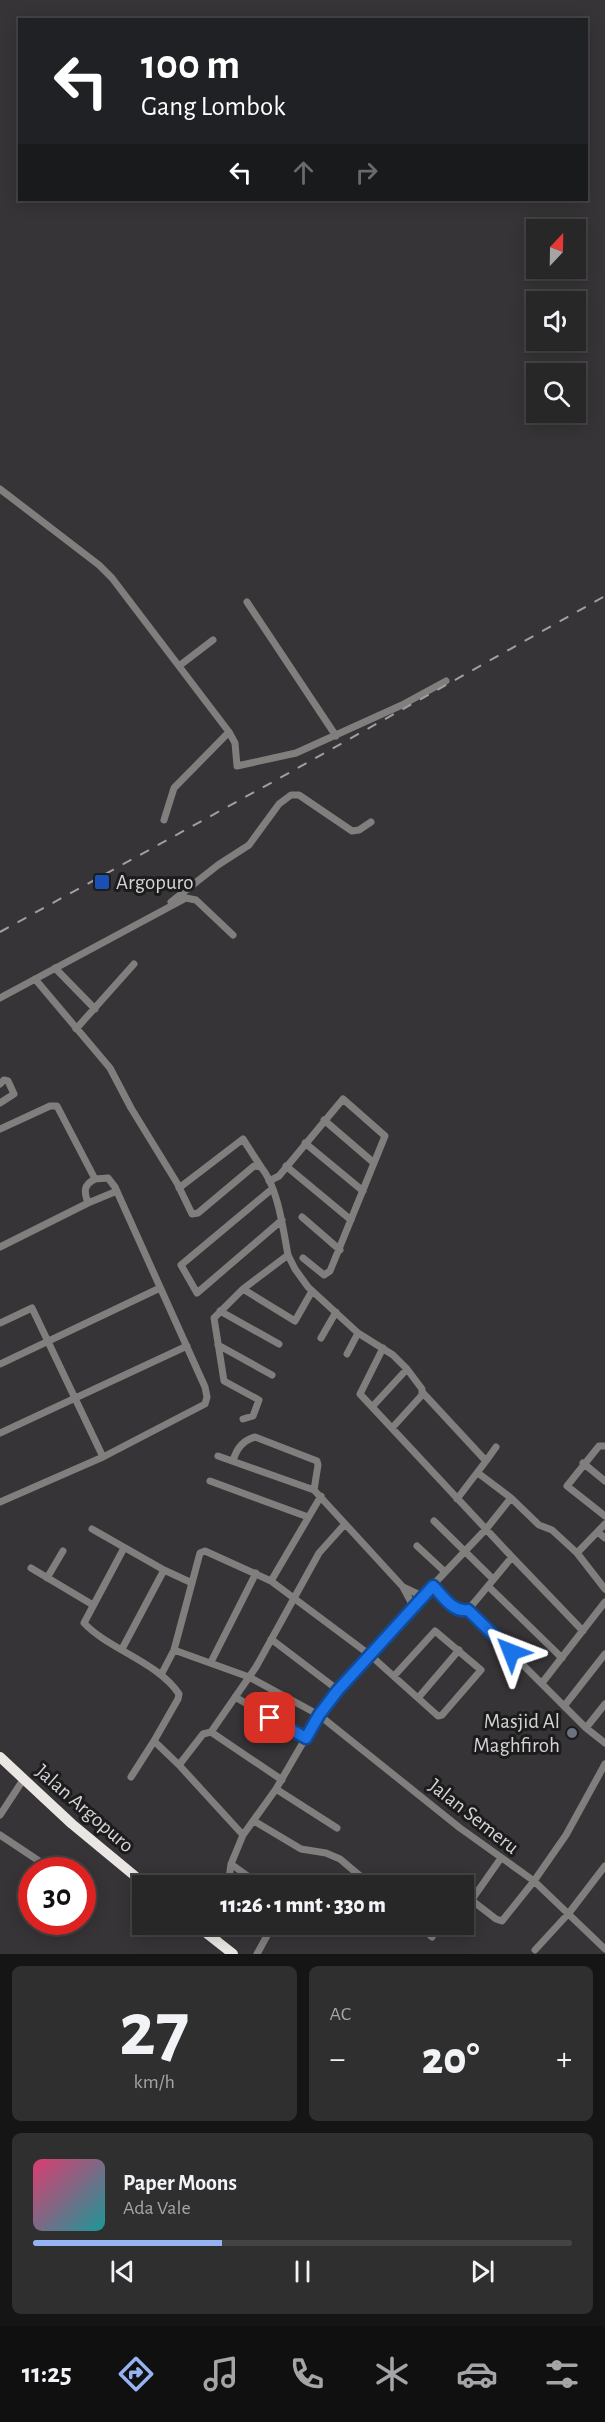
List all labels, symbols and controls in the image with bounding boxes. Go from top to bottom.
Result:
icon: left [42,42,120,120]
text: 100 m [141,44,240,86]
text: Gang Lombok [141,93,286,120]
icon: left [224,156,257,189]
icon: ahead [287,156,320,189]
icon: right [350,156,383,189]
north arrow [526,219,586,279]
map controls [526,219,586,423]
button: sound [526,291,586,351]
button: search [526,363,586,423]
place label: Argopuro [116,872,194,893]
marker: Argopuro [93,873,111,891]
position arrow [479,1620,543,1684]
pin [244,1692,295,1743]
icon: arrive [253,1701,286,1734]
place label: Masjid Al Maghfiroh [473,1711,560,1756]
marker: Masjid Al Maghfiroh [565,1726,579,1740]
street label: Jalan Argopuro [32,1760,138,1856]
street label: Jalan Semeru [425,1775,523,1858]
speed limit sign: 30 [18,1857,96,1935]
text: 11:26 · 1 mnt · 330 m [220,1894,386,1916]
text: 27 [119,1992,189,2070]
text: AC [330,2004,351,2024]
text: 20° [422,2037,480,2082]
text: − [330,2043,345,2076]
text: + [556,2043,572,2076]
text: km/h [134,2072,175,2092]
text: Paper Moons [123,2172,237,2194]
text: Ada Vale [123,2198,191,2218]
icon: previous [106,2255,139,2288]
icon: pause [286,2255,319,2288]
icon: next [466,2255,499,2288]
icon: directions [115,2353,157,2395]
icon: music [200,2353,242,2395]
icon: phone [286,2353,328,2395]
icon: climate [371,2353,413,2395]
icon: car [456,2353,498,2395]
icon: filters [541,2353,583,2395]
text: 11:25 [22,2360,72,2387]

